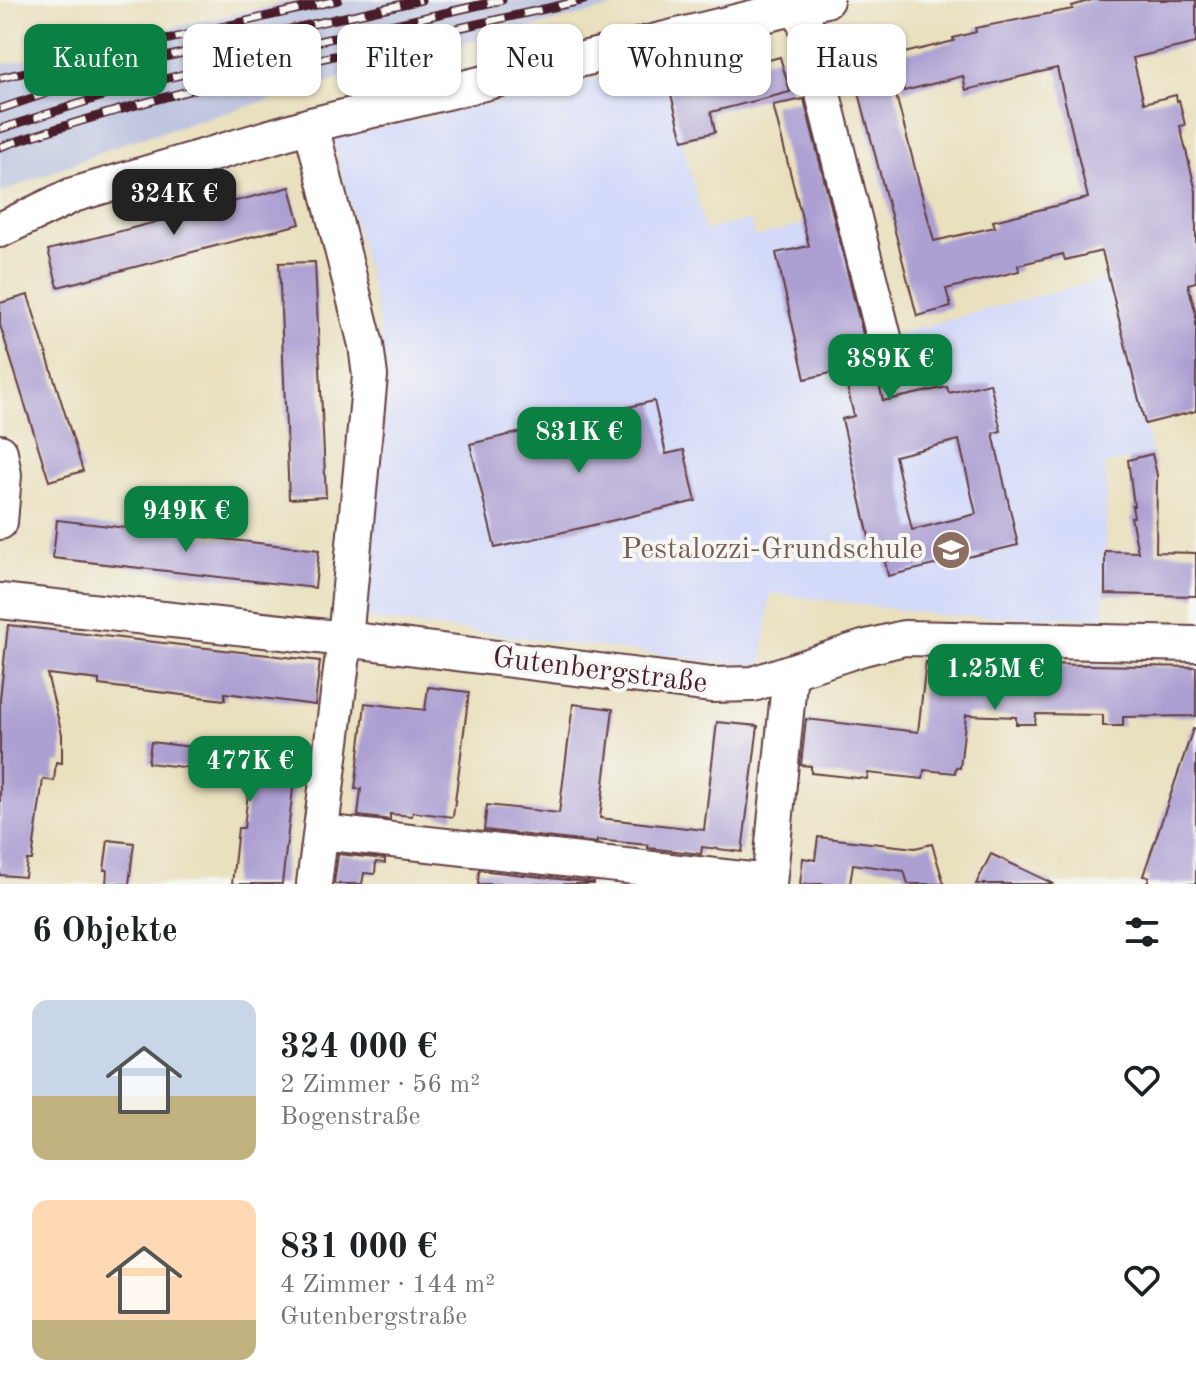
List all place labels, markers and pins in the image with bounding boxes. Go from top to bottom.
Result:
pin: 324K € [109,169,239,237]
pin: 389K € [825,334,955,402]
pin: 831K € [514,407,644,475]
pin: 949K € [121,486,251,554]
school or university icon: Pestalozzi-Grundschule [930,529,972,571]
place label: Pestalozzi-Grundschule [621,535,923,565]
pin: 1.25M € [921,644,1069,712]
pin: 477K € [185,736,315,804]

